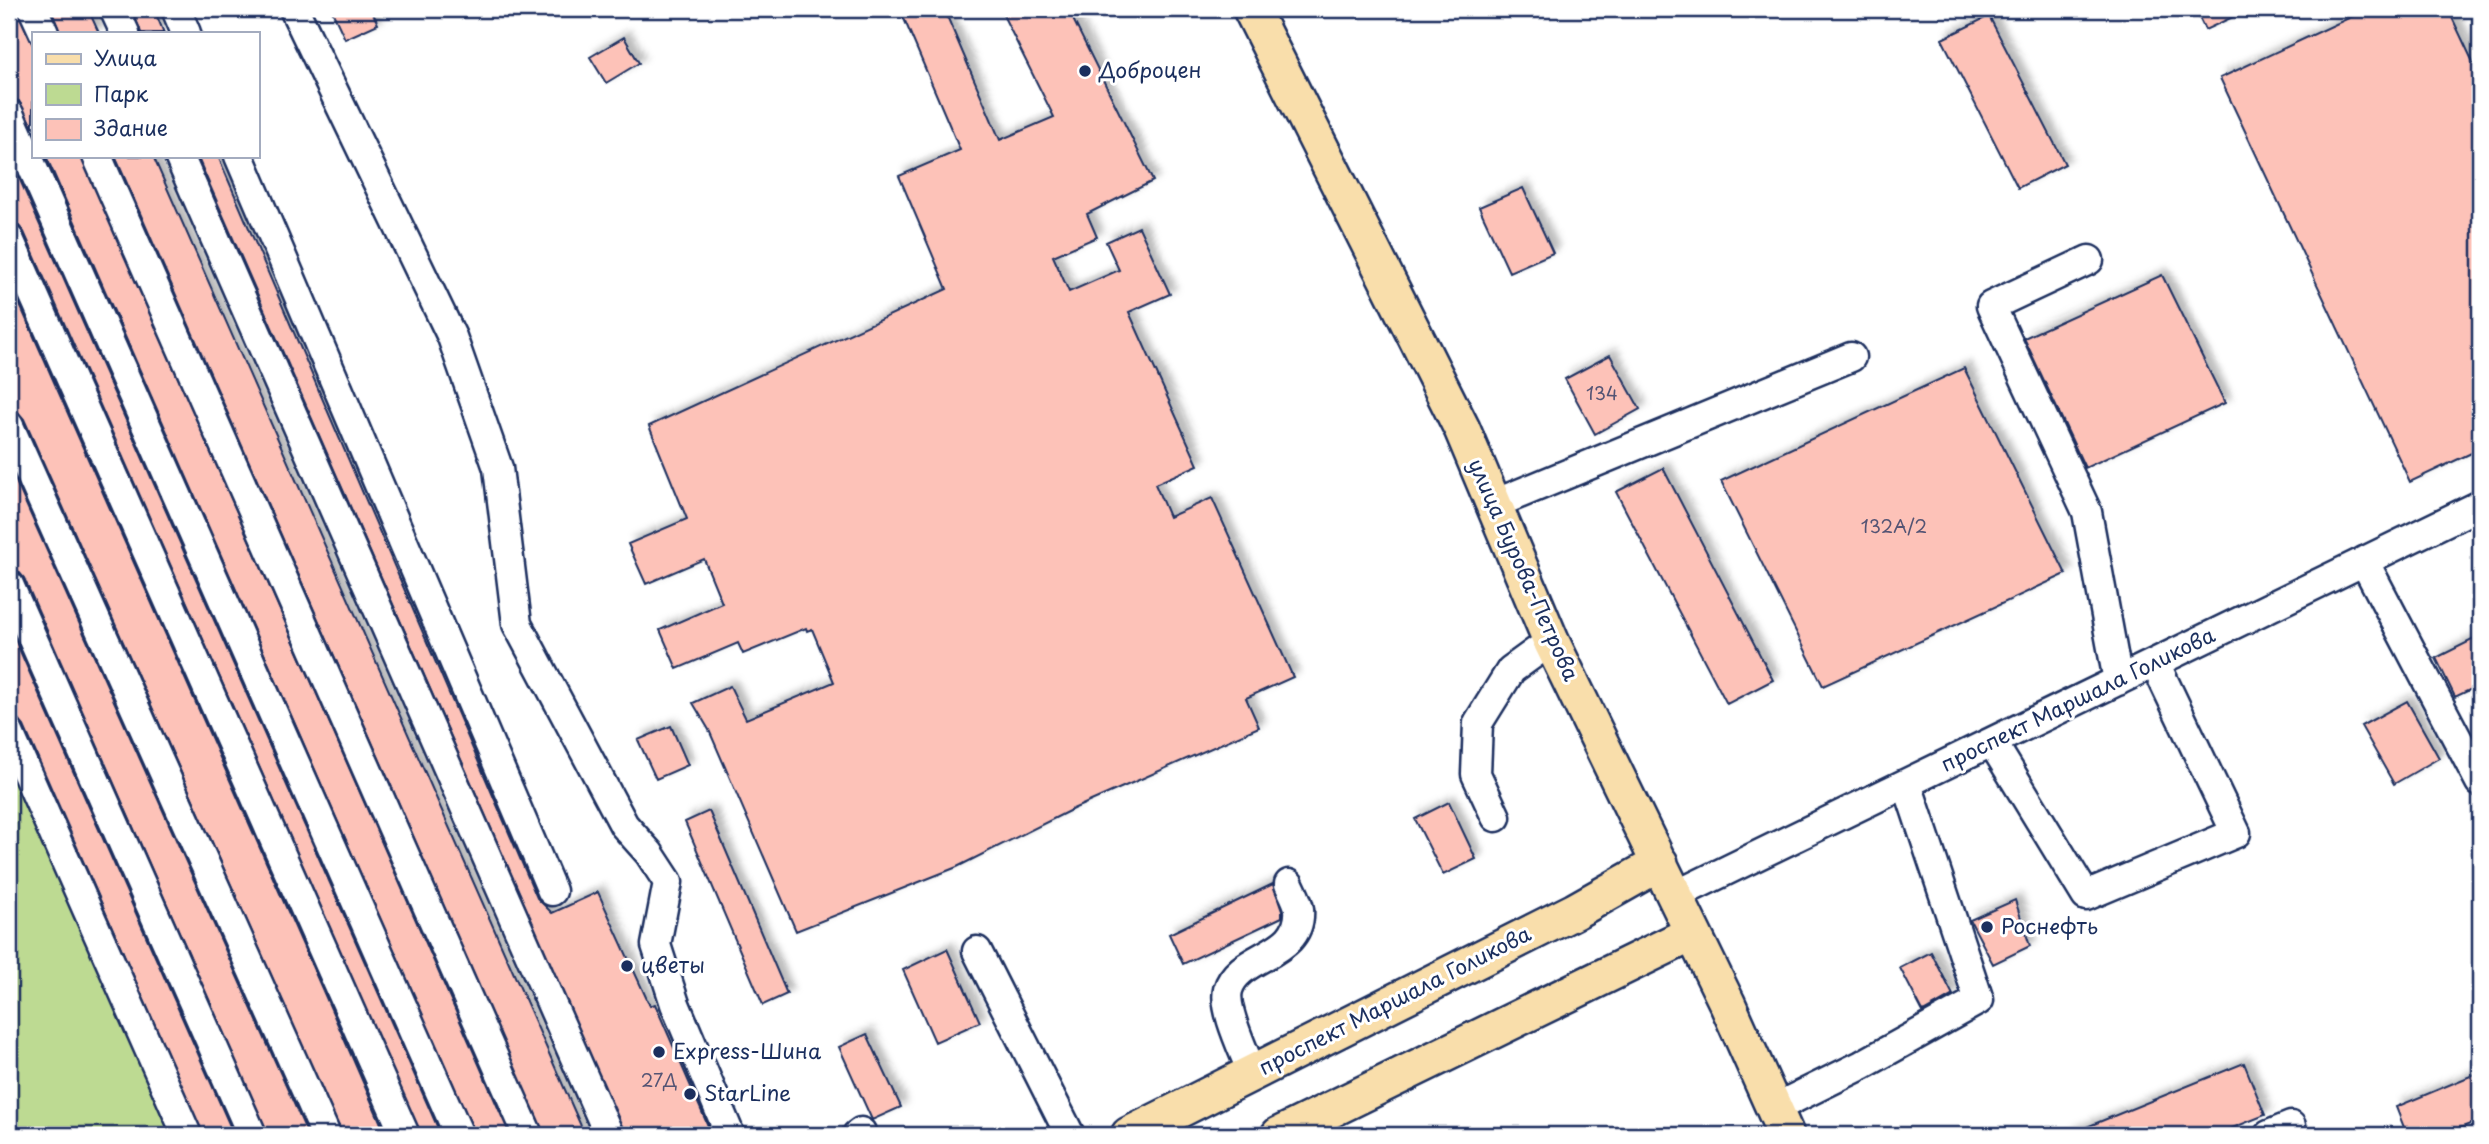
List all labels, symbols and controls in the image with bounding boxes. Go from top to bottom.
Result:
legend [32,32,259,158]
text: Улица [94,41,157,73]
place label: Доброцен [1098,53,1202,85]
marker: Доброцен [1077,63,1093,79]
text: Парк [94,77,149,109]
text: Здание [94,111,168,143]
house number: 134 [1586,379,1618,406]
street label: улица Бурова-Петрова [1461,453,1588,686]
house number: 132А/2 [1861,512,1927,539]
street label: проспект Маршала Голикова [1935,618,2220,779]
place label: Роснефть [2001,909,2098,941]
street label: проспект Маршала Голикова [1252,916,1536,1082]
marker: Роснефть [1979,919,1995,935]
place label: цветы [641,948,705,980]
marker: цветы [619,958,635,974]
place label: Express-Шина [673,1034,822,1066]
marker: Express-Шина [651,1044,667,1060]
house number: 27Д [641,1066,677,1093]
place label: StarLine [704,1076,791,1108]
marker: StarLine [682,1086,698,1102]

